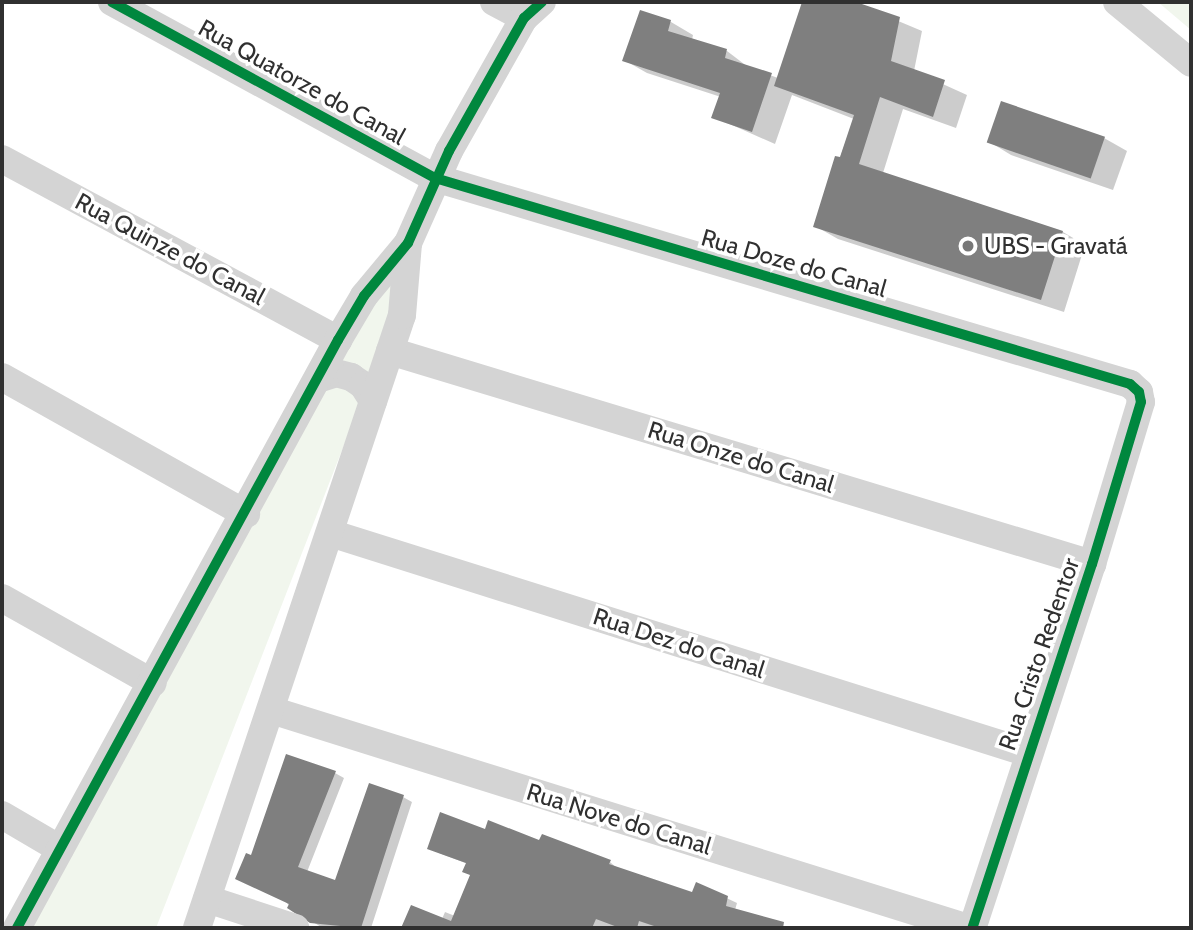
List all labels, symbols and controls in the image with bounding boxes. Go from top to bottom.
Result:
street label: Rua Quatorze do Canal [193,13,411,151]
street label: Rua Quinze do Canal [70,187,270,311]
street label: Rua Doze do Canal [698,223,890,303]
place label: UBS - Gravatá [984,232,1128,260]
marker: UBS - Gravatá [958,236,978,256]
street label: Rua Onze do Canal [645,415,837,499]
street label: Rua Cristo Redentor [993,554,1085,754]
street label: Rua Dez do Canal [590,602,768,684]
street label: Rua Nove do Canal [523,777,715,861]

